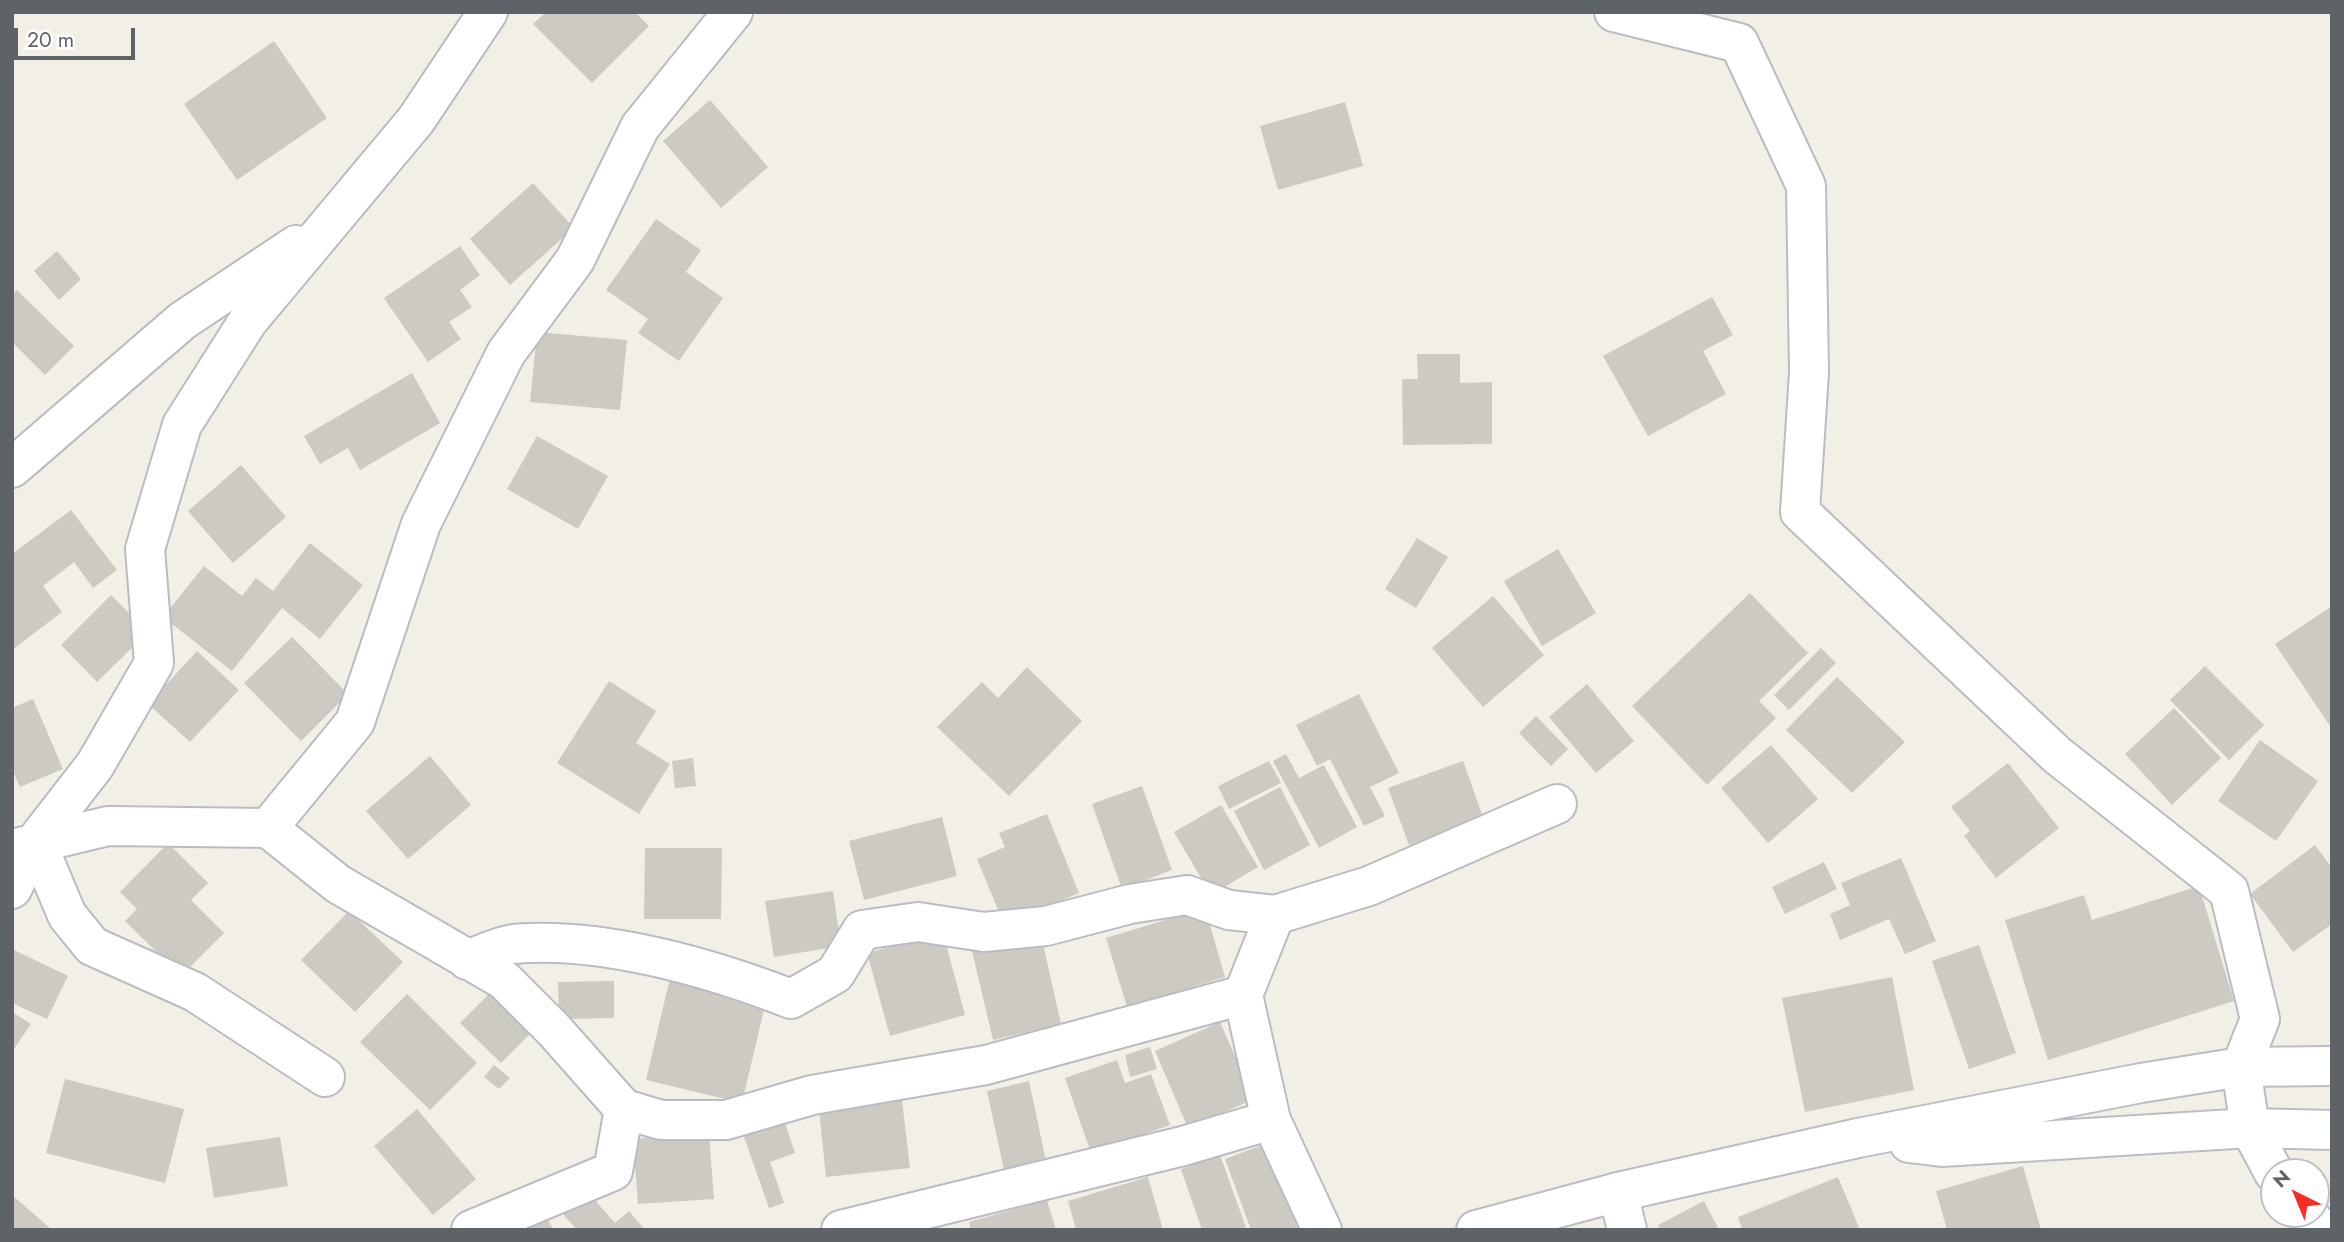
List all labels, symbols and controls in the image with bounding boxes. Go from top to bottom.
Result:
scale bar [18,14,138,58]
text: 20 m [27,25,74,55]
north arrow [2260,1158,2330,1228]
text: N [2267,1164,2296,1194]

